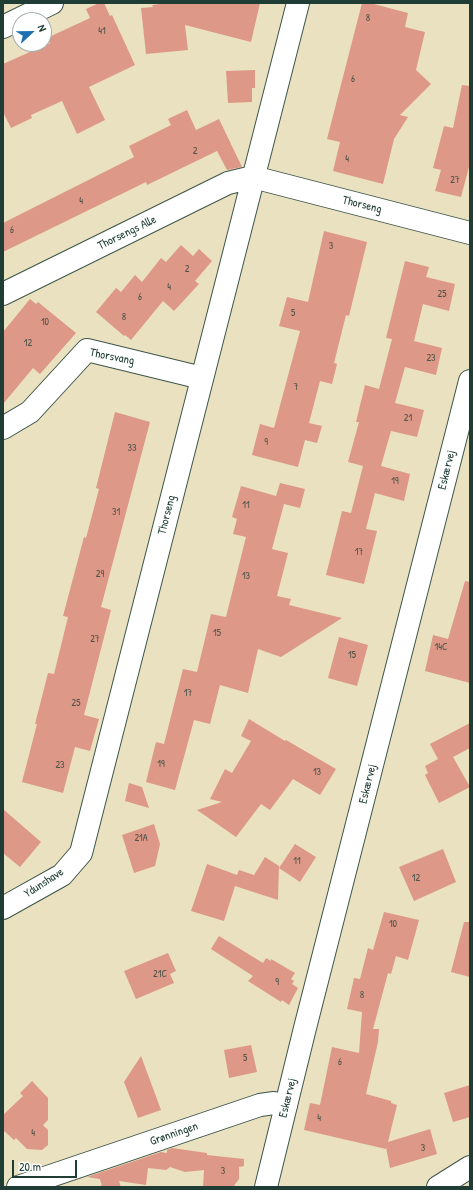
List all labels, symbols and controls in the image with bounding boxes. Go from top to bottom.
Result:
north arrow [12,12,52,52]
house number: 8 [366,12,370,24]
text: N [35,23,50,33]
house number: 41 [98,25,106,37]
house number: 6 [351,73,355,85]
house number: 2 [193,145,197,157]
house number: 4 [345,153,349,165]
house number: 27 [450,174,460,186]
street label: Thorseng [341,193,383,217]
house number: 4 [79,195,83,207]
street label: Thorsengs Alle [95,213,159,253]
house number: 6 [10,224,14,236]
house number: 3 [329,240,333,252]
house number: 2 [185,263,189,275]
house number: 4 [167,281,171,293]
house number: 25 [438,288,446,300]
house number: 6 [138,291,142,303]
house number: 5 [291,307,295,319]
house number: 8 [122,311,126,323]
house number: 10 [41,316,49,328]
house number: 12 [24,337,32,349]
street label: Thorsvang [89,346,135,368]
house number: 23 [426,352,436,364]
house number: 7 [294,381,298,393]
house number: 21 [404,412,412,424]
house number: 9 [264,436,268,448]
house number: 33 [128,442,136,454]
street label: Eskærvej [435,449,459,491]
house number: 19 [391,475,399,487]
street label: Thorseng [155,494,179,536]
house number: 11 [242,499,250,511]
house number: 31 [112,506,120,518]
house number: 17 [355,546,363,558]
house number: 29 [96,568,104,580]
house number: 13 [242,570,250,582]
house number: 15 [213,627,221,639]
house number: 27 [90,633,100,645]
house number: 14C [435,641,447,653]
house number: 15 [348,649,356,661]
house number: 17 [184,687,192,699]
house number: 25 [72,697,80,709]
house number: 19 [157,758,165,770]
house number: 23 [55,759,65,771]
street label: Eskærvej [356,763,380,805]
house number: 13 [313,766,321,778]
house number: 21A [134,832,148,844]
house number: 11 [293,855,301,867]
street label: Ydunshave [22,865,66,901]
house number: 12 [412,872,420,884]
house number: 10 [389,918,397,930]
house number: 21C [153,968,167,980]
house number: 9 [275,976,279,988]
house number: 8 [360,989,364,1001]
house number: 5 [243,1052,247,1064]
house number: 6 [338,1056,342,1068]
street label: Eskærvej [276,1077,300,1119]
house number: 4 [317,1112,321,1124]
street label: Grønningen [148,1119,200,1149]
house number: 4 [31,1127,35,1139]
house number: 3 [421,1142,425,1154]
scale bar [14,1152,79,1178]
text: 20 m [19,1158,41,1175]
house number: 3 [221,1165,225,1177]

